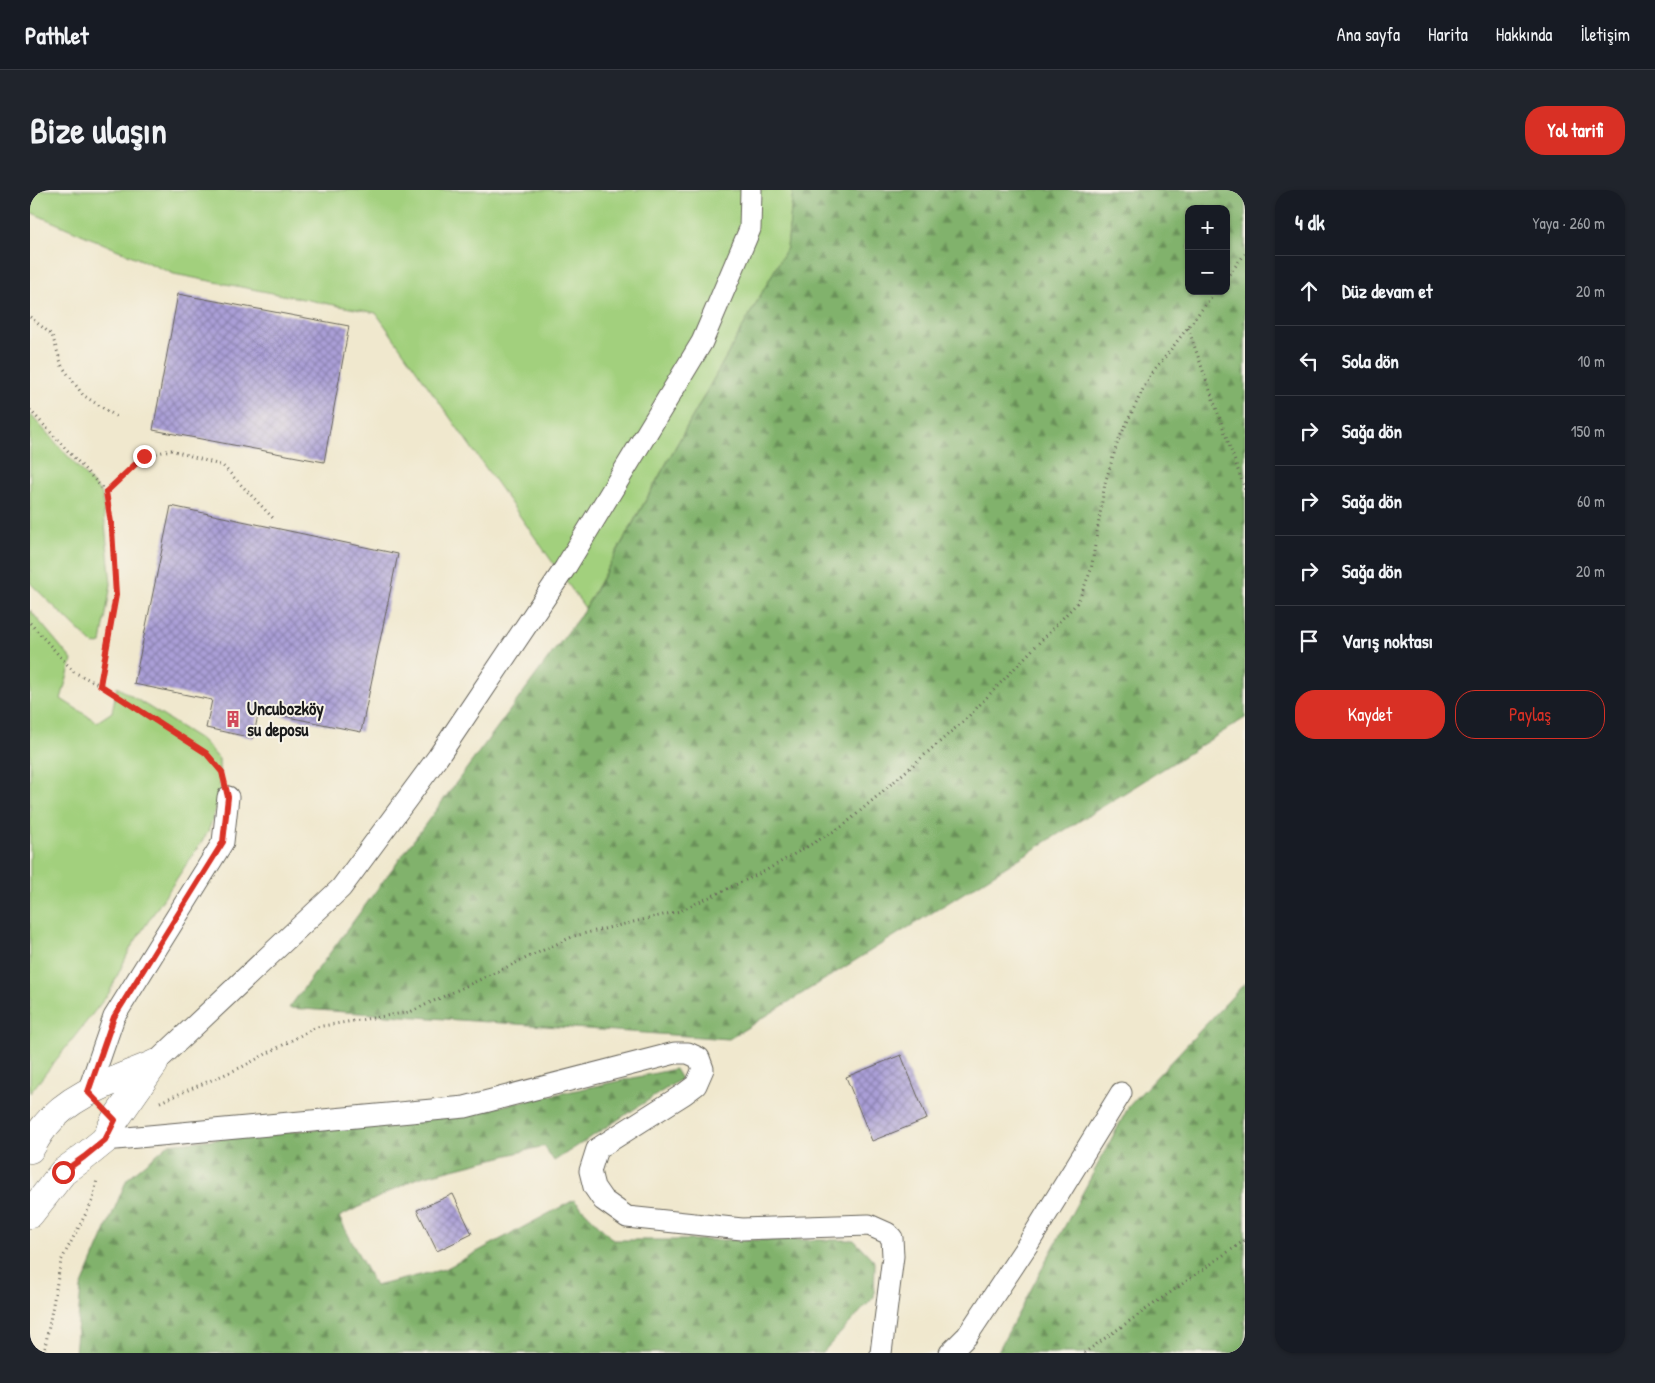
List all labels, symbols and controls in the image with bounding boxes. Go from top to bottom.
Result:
text: Pathlet [25,19,88,51]
text: Ana sayfa [1337,22,1400,47]
text: Harita [1428,22,1468,47]
text: Hakkında [1496,22,1552,47]
text: İletişim [1580,22,1630,47]
button: Yol tarifi [1525,106,1625,155]
text: Bize ulaşın [30,107,167,154]
map controls [1185,205,1230,295]
button: + [1185,205,1230,250]
text: 4 dk [1295,208,1325,237]
text: Yaya · 260 m [1532,212,1605,234]
button: − [1185,250,1230,295]
icon: ahead [1295,277,1323,305]
text: Düz devam et [1342,278,1433,304]
text: 20 m [1576,280,1605,302]
icon: left [1295,347,1323,375]
text: Sola dön [1342,348,1399,374]
text: 10 m [1577,350,1605,372]
icon: right [1295,417,1323,445]
text: Sağa dön [1342,418,1402,444]
text: 150 m [1571,420,1605,442]
route end [133,445,156,468]
icon: right [1295,487,1323,515]
text: Sağa dön [1342,488,1402,514]
text: 60 m [1577,490,1605,512]
icon: right [1295,557,1323,585]
text: Sağa dön [1342,558,1402,584]
text: 20 m [1576,560,1605,582]
icon: arrive [1295,627,1323,655]
text: Varış noktası [1342,628,1433,654]
button: Kaydet [1295,690,1445,739]
button: Paylaş [1455,690,1605,739]
place label: Uncubozköy su deposu [247,696,324,743]
building icon: Uncubozköy su deposu [223,709,243,729]
route start [52,1161,75,1184]

